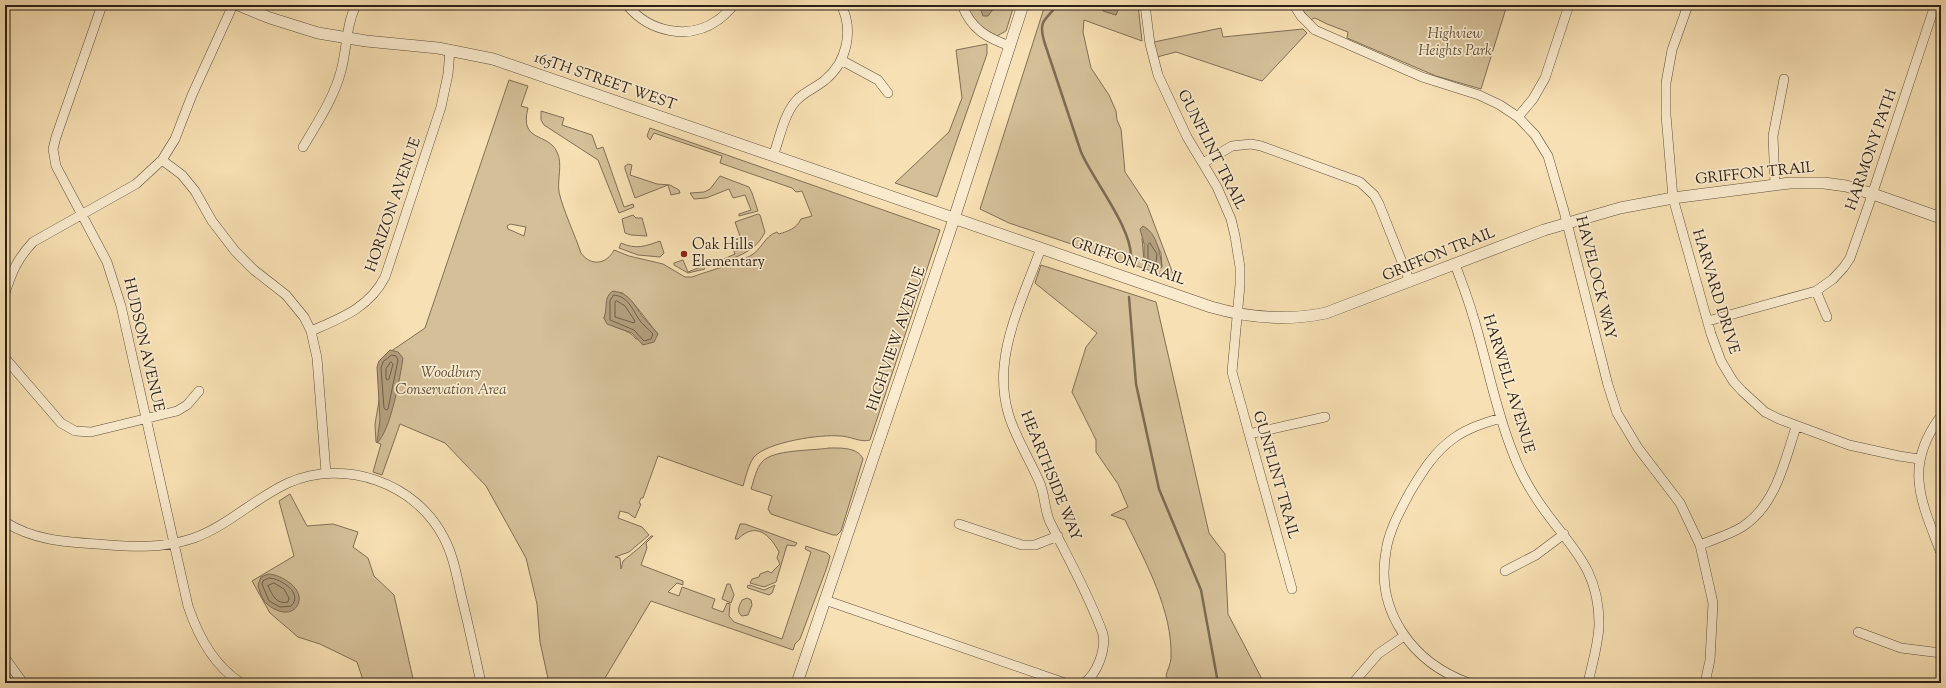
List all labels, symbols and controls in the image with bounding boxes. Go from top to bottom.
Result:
park label: Highview Heights Park [1418,24,1492,62]
street label: 165TH STREET WEST [531,48,679,116]
street label: GUNFLINT TRAIL [1172,86,1250,214]
street label: HARMONY PATH [1841,86,1903,214]
street label: HORIZON AVENUE [361,135,427,275]
street label: GRIFFON TRAIL [1694,157,1816,191]
street label: HAVELOCK WAY [1570,214,1621,342]
street label: GRIFFON TRAIL [1380,223,1498,287]
street label: HARVARD DRIVE [1686,227,1744,357]
street label: GRIFFON TRAIL [1068,233,1188,291]
place label: Oak Hills Elementary [692,235,766,273]
marker: Oak Hills Elementary [679,249,689,259]
street label: HIGHVIEW AVENUE [862,264,932,414]
street label: HUDSON AVENUE [117,276,169,414]
street label: HARWELL AVENUE [1477,312,1539,456]
park label: Woodbury Conservation Area [395,363,507,401]
street label: HEARTHSIDE WAY [1014,408,1086,544]
street label: GUNFLINT TRAIL [1247,409,1303,541]

